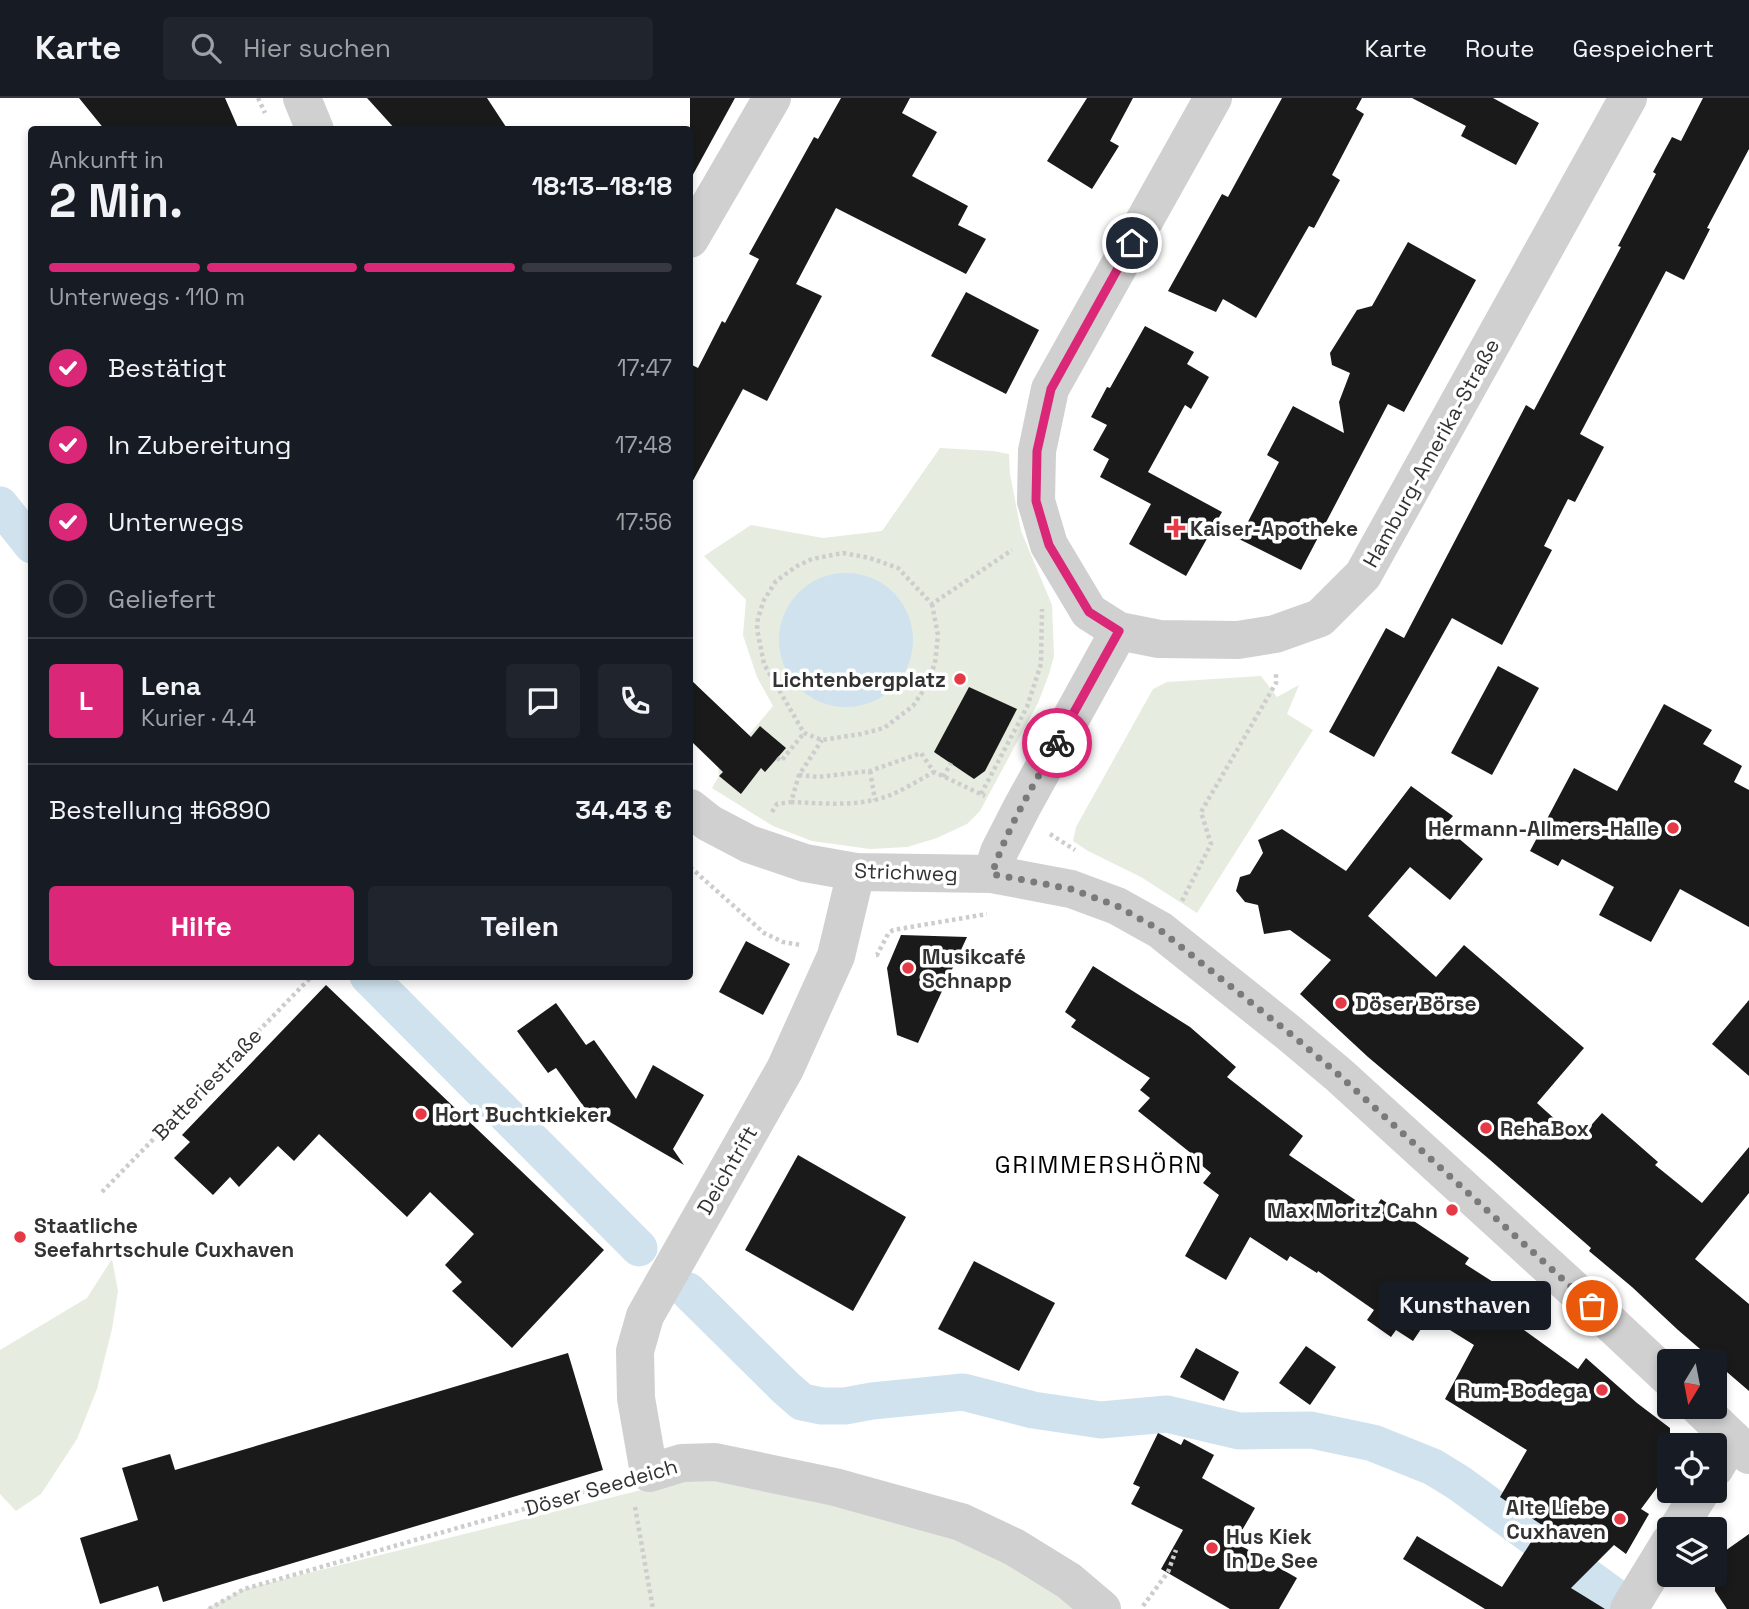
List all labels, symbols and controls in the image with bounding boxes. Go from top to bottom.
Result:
search box [163,17,653,80]
text: Karte [35,27,121,69]
icon: search [187,29,225,67]
text: Hier suchen [243,31,391,65]
text: Karte [1365,33,1427,64]
text: Route [1465,33,1534,64]
text: Gespeichert [1572,33,1714,64]
text: Ankunft in [49,145,164,175]
text: 18:13–18:18 [532,169,672,203]
text: 2 Min. [49,172,183,230]
pin [1102,213,1162,273]
icon: home [1113,224,1151,262]
text: Unterwegs · 110 m [49,282,245,312]
street label: Hamburg-Amerika-Straße [1357,334,1505,572]
icon: check [49,349,87,387]
text: Bestätigt [108,351,227,385]
text: 17:47 [617,353,672,383]
icon: check [49,426,87,464]
text: In Zubereitung [108,428,292,462]
text: 17:48 [615,430,672,460]
icon: check [49,503,87,541]
text: Unterwegs [108,505,244,539]
text: 17:56 [616,507,672,537]
place label: Kaiser-Apotheke [1190,515,1358,542]
marker: Kaiser-Apotheke [1168,520,1184,536]
text: Geliefert [108,582,216,616]
button: chat [506,664,580,738]
button: phone [598,664,672,738]
place label: Lichtenbergplatz [772,666,946,693]
text: Lena [141,669,201,703]
marker: Lichtenbergplatz [952,671,968,687]
text: L [79,684,93,718]
text: Kurier · 4.4 [141,703,256,733]
courier [1022,708,1092,778]
icon: bike [1038,724,1076,762]
text: Bestellung #6890 [49,793,271,827]
text: 34.43 € [575,793,672,827]
place label: Hermann-Allmers-Halle [1428,815,1659,842]
marker: Hermann-Allmers-Halle [1665,820,1681,836]
street label: Strichweg [854,857,958,887]
button: Hilfe [49,886,354,966]
button: Teilen [368,886,672,966]
place label: Musikcafé Schnapp [922,943,1026,994]
marker: Musikcafé Schnapp [900,960,916,976]
place label: Döser Börse [1355,990,1477,1017]
marker: Döser Börse [1333,995,1349,1011]
street label: Batteriestraße [147,1022,267,1146]
place label: Hort Buchtkieker [435,1101,607,1128]
marker: Hort Buchtkieker [413,1106,429,1122]
place label: RehaBox [1500,1115,1589,1142]
marker: RehaBox [1478,1120,1494,1136]
street label: Deichtrift [691,1121,763,1219]
district label: GRIMMERSHÖRN [995,1149,1203,1180]
place label: Max Moritz Cahn [1267,1197,1438,1224]
marker: Max Moritz Cahn [1444,1202,1460,1218]
place label: Staatliche Seefahrtschule Cuxhaven [34,1212,294,1263]
marker: Staatliche Seefahrtschule Cuxhaven [12,1229,28,1245]
pin [1562,1276,1622,1336]
callout: Kunsthaven [1378,1282,1550,1330]
icon: bag [1573,1287,1611,1325]
text: Kunsthaven [1399,1290,1531,1320]
north arrow [1657,1349,1727,1419]
map controls [1657,1349,1727,1587]
place label: Rum-Bodega [1457,1377,1588,1404]
marker: Rum-Bodega [1594,1382,1610,1398]
button: locate [1657,1433,1727,1503]
street label: Döser Seedeich [521,1452,681,1522]
place label: Alte Liebe Cuxhaven [1506,1494,1606,1545]
marker: Alte Liebe Cuxhaven [1612,1511,1628,1527]
button: layers [1657,1517,1727,1587]
place label: Hus Kiek In De See [1226,1523,1318,1574]
marker: Hus Kiek In De See [1204,1540,1220,1556]

